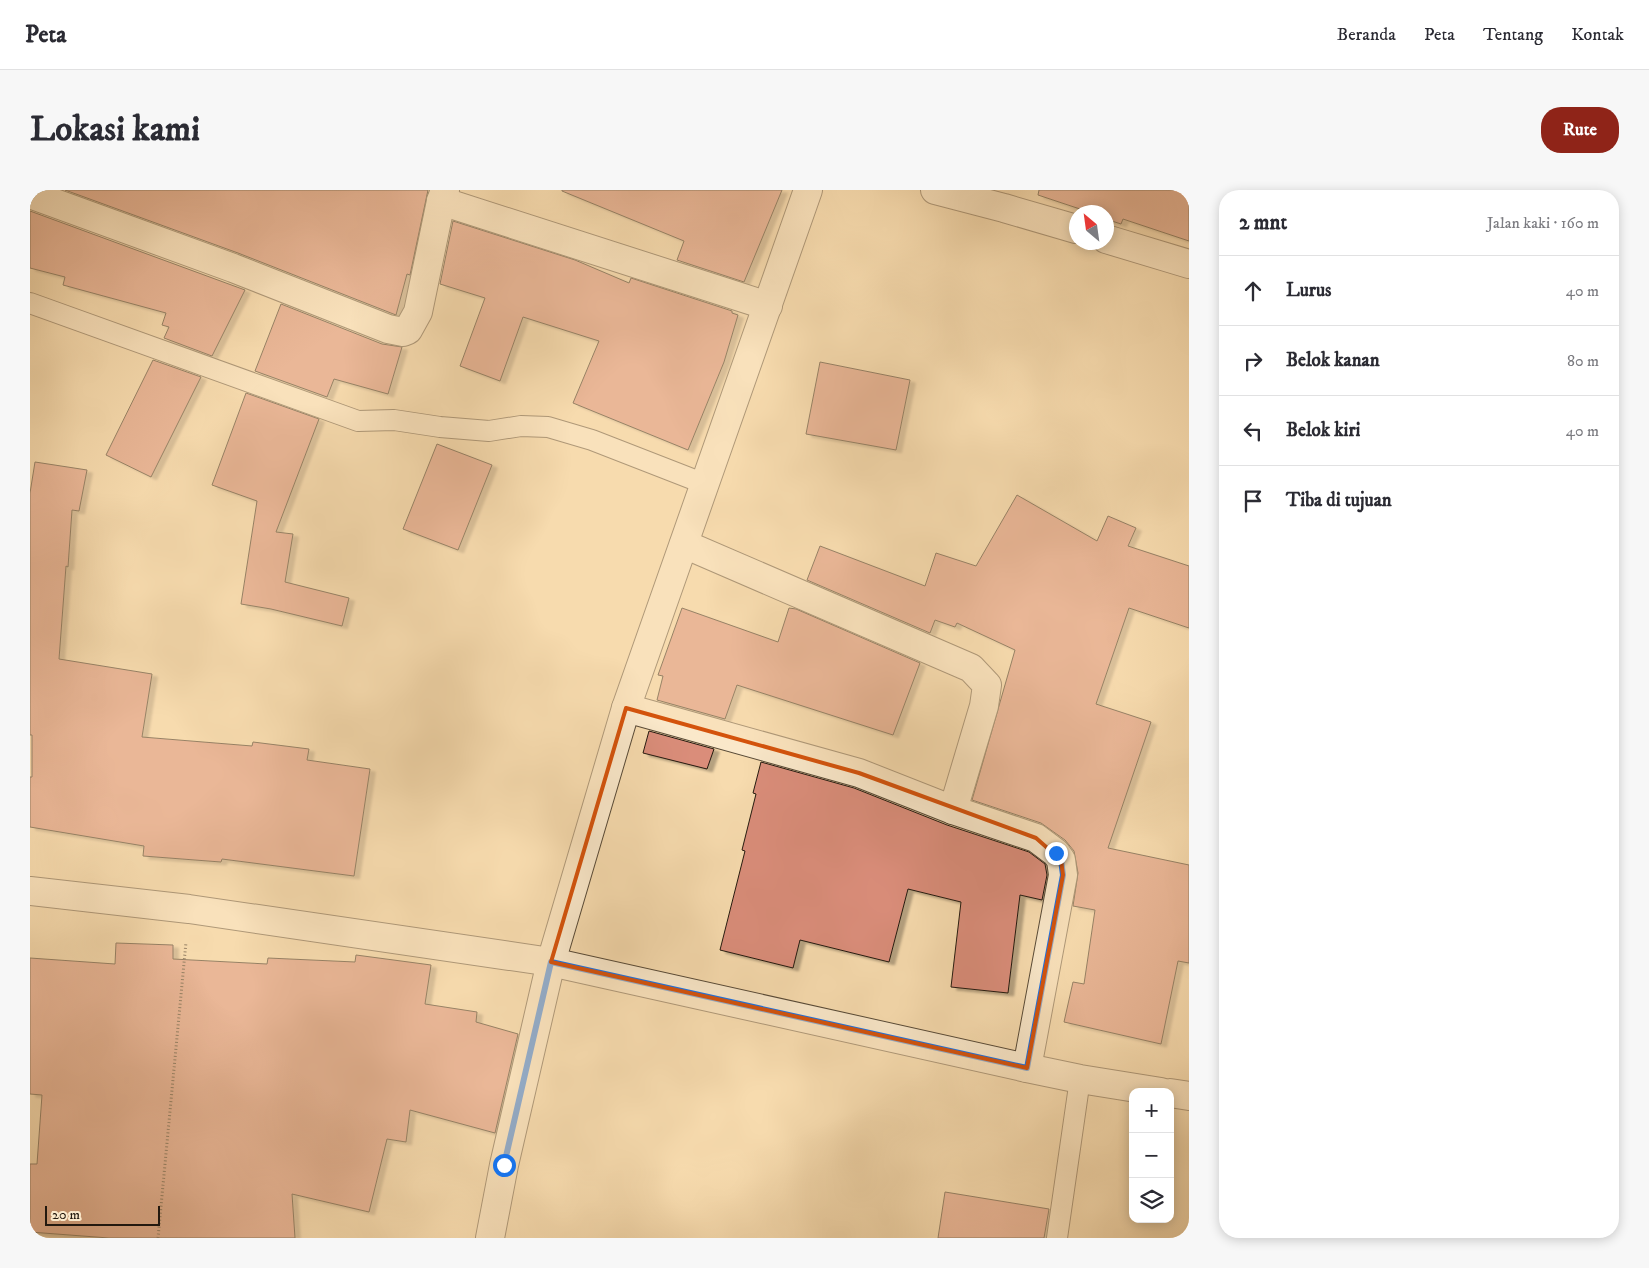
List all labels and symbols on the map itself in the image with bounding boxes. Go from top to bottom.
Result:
north arrow [1069,205,1114,250]
route end [1045,842,1068,865]
route start [493,1154,516,1177]
scale bar [45,1203,160,1226]

